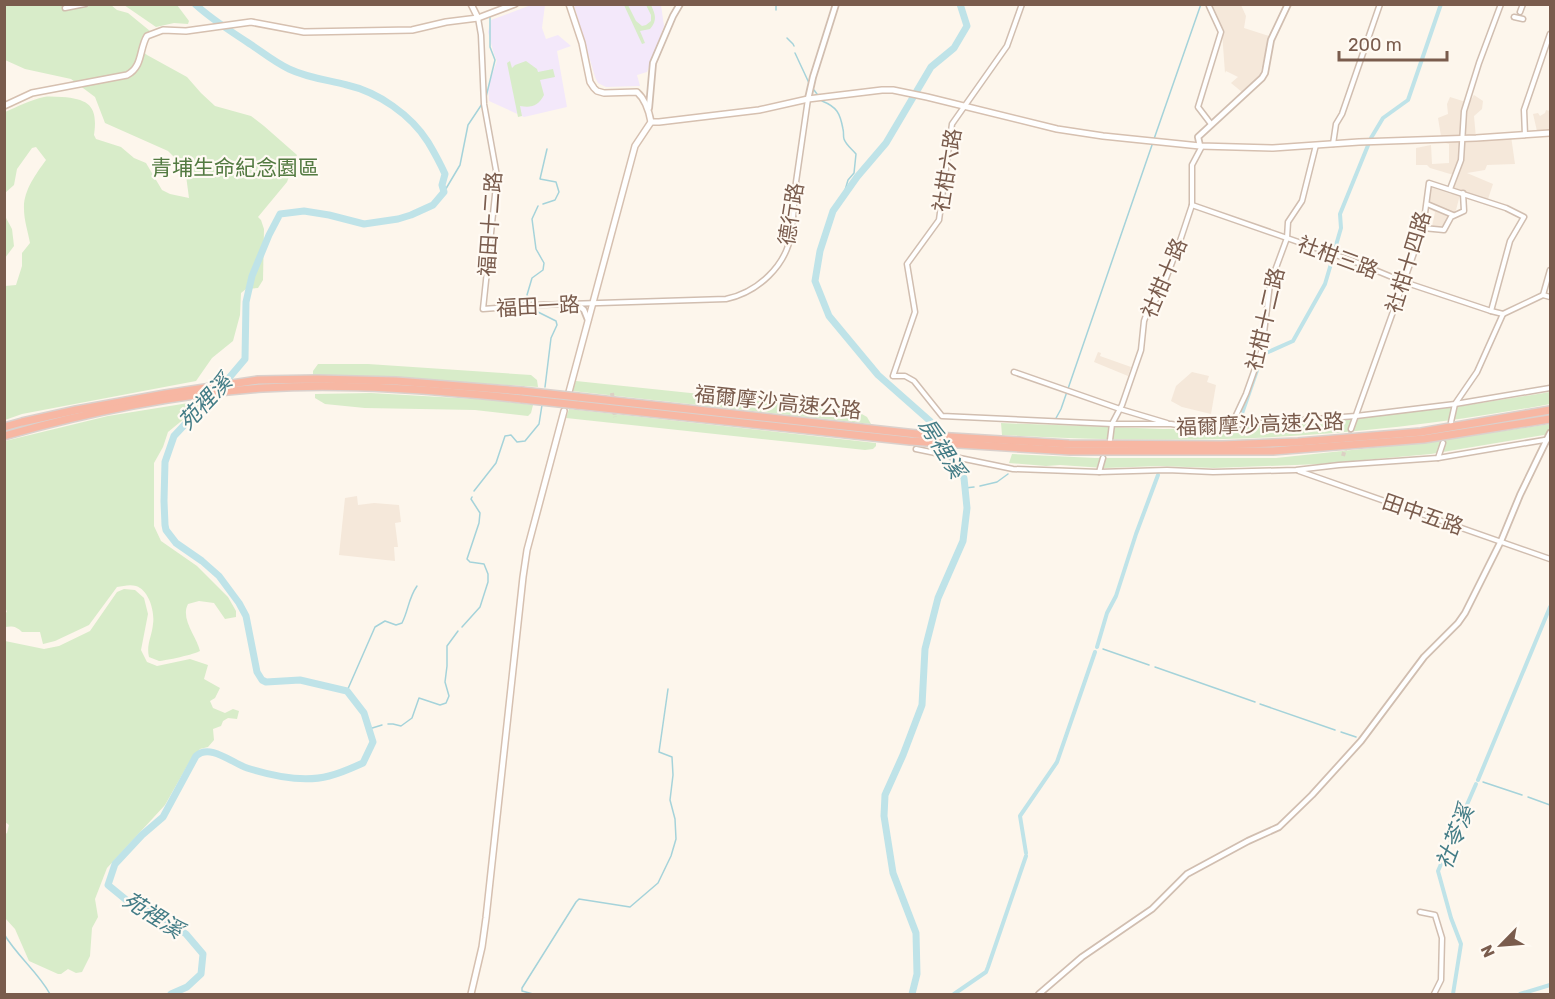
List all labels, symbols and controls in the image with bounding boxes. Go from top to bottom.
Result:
scale bar [1339,24,1447,62]
text: 200 m [1348,34,1402,56]
street label: 社柑六路 [928,127,966,213]
park label: 青埔生命紀念園區 [151,155,319,180]
street label: 福田十二路 [474,171,506,277]
street label: 德行路 [774,181,808,247]
street label: 社柑十四路 [1381,208,1435,316]
street label: 社柑三路 [1294,231,1382,283]
street label: 社柑十路 [1136,234,1192,322]
street label: 社柑十二路 [1241,265,1289,373]
street label: 福田一路 [495,291,581,321]
water label: 苑裡溪 [173,366,239,435]
street label: 福爾摩沙高速公路 [693,381,863,423]
street label: 福爾摩沙高速公路 [1176,409,1344,439]
water label: 房裡溪 [913,413,973,486]
street label: 田中五路 [1379,489,1467,539]
water label: 社苓溪 [1431,799,1481,873]
water label: 苑裡溪 [118,886,191,946]
north arrow [1471,915,1531,975]
text: N [1477,942,1499,960]

